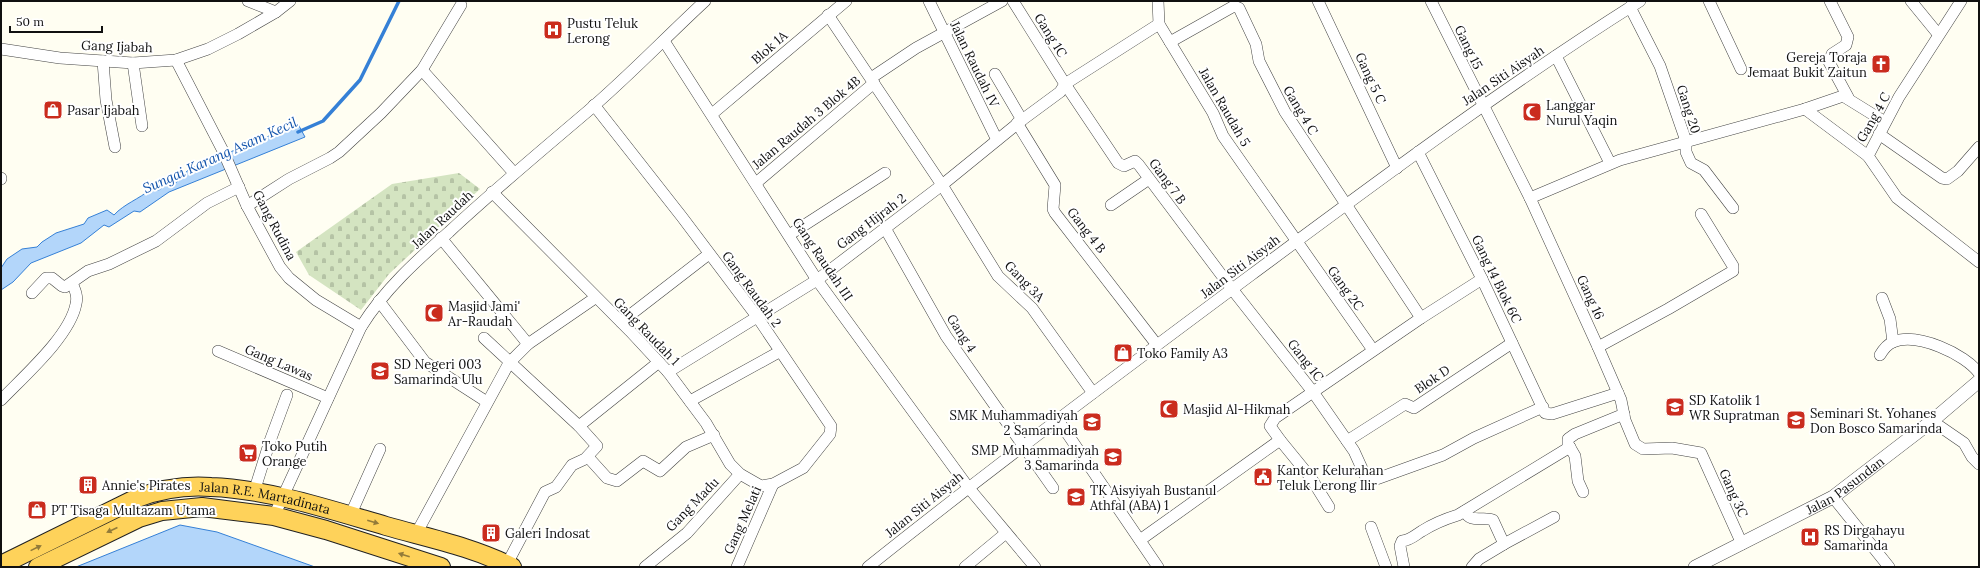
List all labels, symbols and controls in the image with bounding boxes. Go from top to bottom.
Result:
scale bar [10,8,102,34]
street label: Gang 1C [1030,10,1071,61]
text: 50 m [16,14,44,29]
place label: Pustu Teluk Lerong [567,15,638,47]
street label: Jalan Raudah IV [946,17,1003,111]
hospital icon: Pustu Teluk Lerong [542,19,564,41]
street label: Gang 15 [1451,22,1486,72]
street label: Blok 1A [748,26,792,68]
street label: Gang Ijabah [81,37,153,56]
street label: Jalan Siti Aisyah [1458,42,1548,110]
place label: Gereja Toraja Jemaat Bukit Zaitun [1747,49,1867,81]
street label: Gang 5 C [1351,50,1390,107]
church icon: Gereja Toraja Jemaat Bukit Zaitun [1870,53,1892,75]
street label: Jalan Raudah 5 [1195,64,1254,150]
street label: Jalan Raudah 3 Blok 4B [748,72,864,173]
street label: Gang 4 C [1279,82,1322,138]
street label: Gang 20 [1673,83,1704,136]
street label: Gang 4 C [1853,89,1894,145]
place label: Langgar Nurul Yaqin [1546,97,1617,129]
shop icon: Pasar Ijabah [42,99,64,121]
mosque icon: Langgar Nurul Yaqin [1521,101,1543,123]
place label: Pasar Ijabah [67,102,140,119]
water label: Sungai Karang Asam Kecil [140,113,300,197]
street label: Gang 7 B [1145,155,1190,208]
street label: Jalan Raudah [407,186,477,253]
street label: Gang Rudina [249,187,300,263]
street label: Gang Hijrah 2 [833,190,909,253]
street label: Gang 4 B [1063,204,1110,257]
street label: Gang Raudah III [789,215,857,304]
street label: Jalan Siti Aisyah [1196,231,1284,302]
street label: Gang 14 Blok 6C [1468,232,1525,326]
street label: Gang Raudah 2 [718,248,785,331]
street label: Gang 3A [1001,257,1049,306]
street label: Gang 2C [1324,263,1368,314]
street label: Gang 16 [1573,272,1608,322]
street label: Gang Raudah 1 [610,294,684,369]
place label: Masjid Jami' Ar-Raudah [447,298,520,330]
mosque icon: Masjid Jami' Ar-Raudah [423,302,445,324]
street label: Gang 4 [943,311,980,356]
street label: Gang 1C [1284,336,1327,385]
street label: Gang Lawas [242,340,315,384]
shop icon: Toko Family A3 [1112,342,1134,364]
place label: Toko Family A3 [1137,345,1228,362]
place label: SD Negeri 003 Samarinda Ulu [394,356,483,388]
school or university icon: SD Negeri 003 Samarinda Ulu [369,360,391,382]
street label: Blok D [1411,361,1454,397]
place label: SD Katolik 1 WR Supratman [1689,392,1780,424]
school or university icon: SD Katolik 1 WR Supratman [1664,396,1686,418]
mosque icon: Masjid Al-Hikmah [1158,398,1180,420]
place label: Masjid Al-Hikmah [1183,401,1291,418]
place label: Seminari St. Yohanes Don Bosco Samarinda [1810,405,1943,437]
place label: SMK Muhammadiyah 2 Samarinda [950,407,1078,439]
school or university icon: Seminari St. Yohanes Don Bosco Samarinda [1785,409,1807,431]
school or university icon: SMK Muhammadiyah 2 Samarinda [1081,411,1103,433]
place label: Toko Putih Orange [262,438,328,470]
supermarket icon: Toko Putih Orange [237,442,259,464]
place label: SMP Muhammadiyah 3 Samarinda [972,442,1099,474]
school or university icon: SMP Muhammadiyah 3 Samarinda [1102,446,1124,468]
street label: Jalan Pasundan [1802,453,1888,519]
place label: Kantor Kelurahan Teluk Lerong Ilir [1277,462,1384,494]
public building icon: Kantor Kelurahan Teluk Lerong Ilir [1252,466,1274,488]
street label: Gang 3C [1715,466,1752,520]
street label: Jalan Siti Aisyah [881,468,967,542]
street label: Gang Madu [662,473,723,535]
building icon: Annie's Pirates [77,474,99,496]
place label: Annie's Pirates [101,477,190,494]
street label: Jalan R.E. Martadinata [198,478,333,518]
place label: TK Aisyiyah Bustanul Athfal (ABA) 1 [1089,482,1217,514]
street label: Gang Melati [720,483,765,557]
school or university icon: TK Aisyiyah Bustanul Athfal (ABA) 1 [1065,486,1087,508]
shop icon: PT Tisaga Multazam Utama [26,499,48,521]
place label: PT Tisaga Multazam Utama [51,502,216,519]
one-way arrow [367,519,379,525]
building icon: Galeri Indosat [480,522,502,544]
place label: RS Dirgahayu Samarinda [1824,522,1905,554]
place label: Galeri Indosat [505,525,590,542]
hospital icon: RS Dirgahayu Samarinda [1799,526,1821,548]
one-way arrow [106,527,118,533]
one-way arrow [30,545,42,551]
one-way arrow [398,552,410,558]

